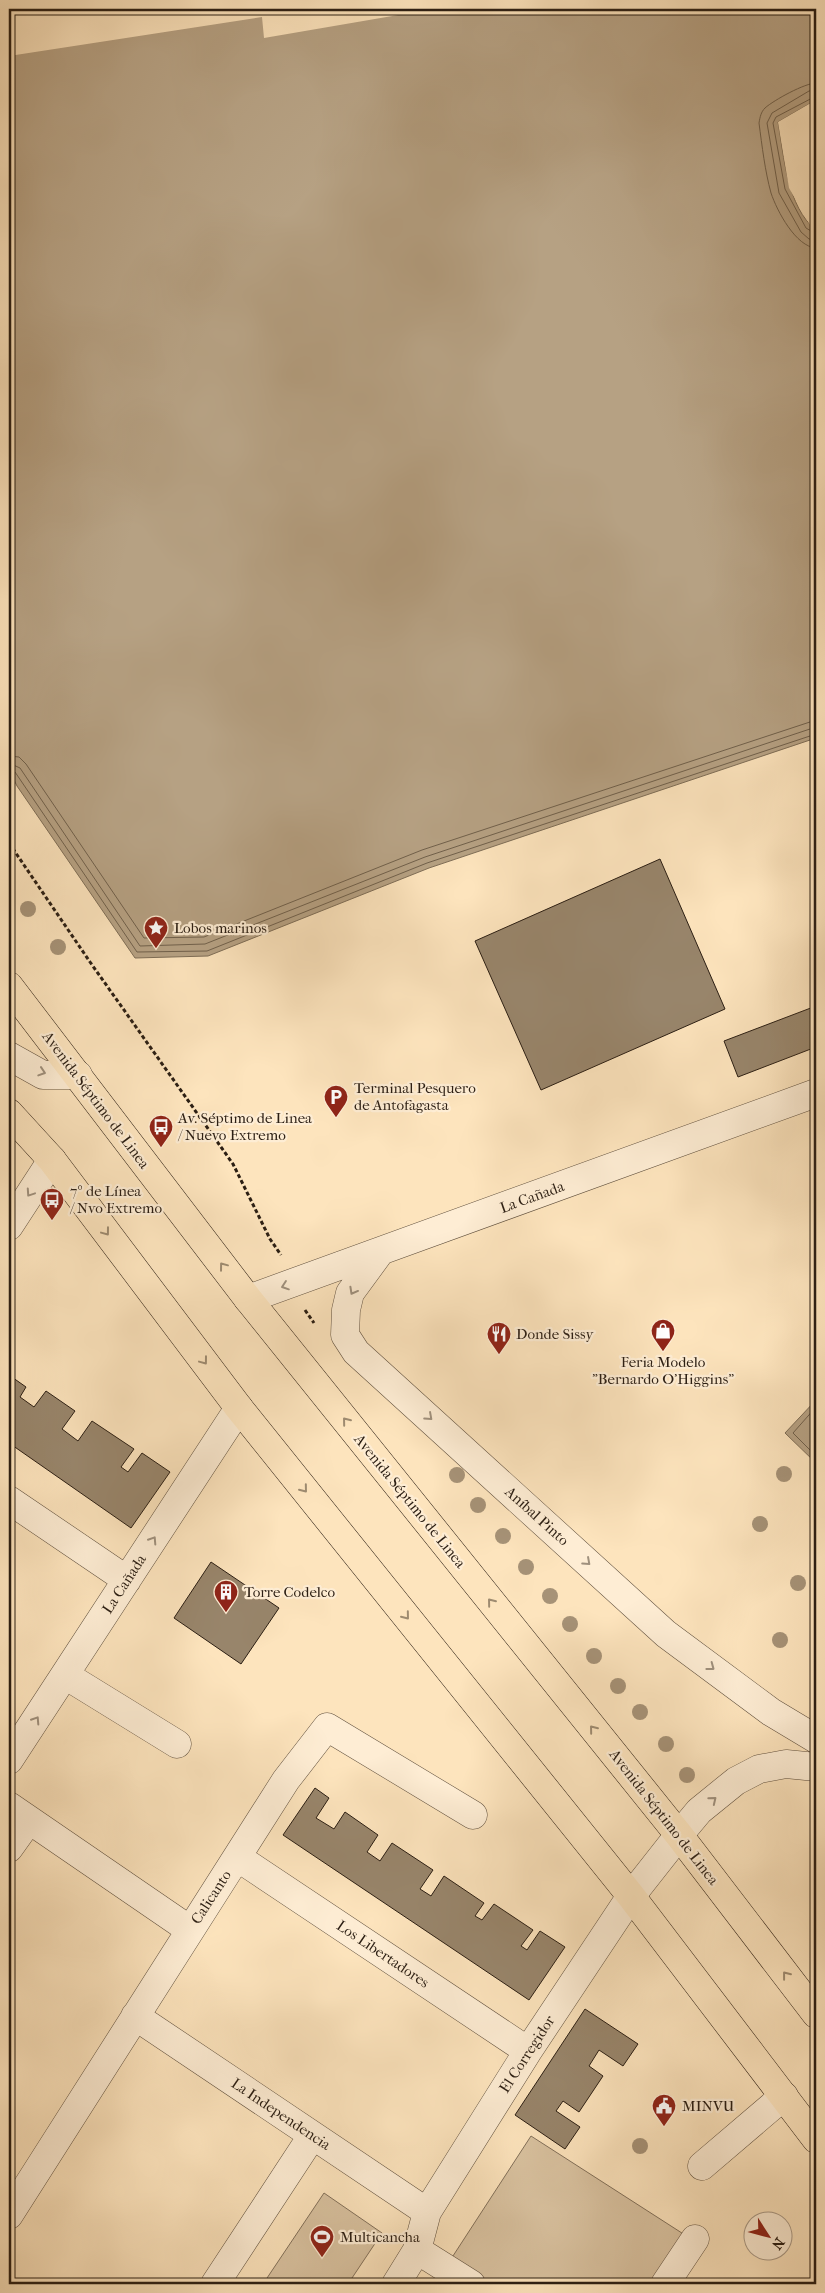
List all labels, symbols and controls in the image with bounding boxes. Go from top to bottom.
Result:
place icon: Lobos marinos [143,915,169,949]
place label: Lobos marinos [174,919,267,937]
street label: Avenida Séptimo de Linea [38,1027,154,1173]
one-way arrow [37,1066,46,1076]
place label: Terminal Pesquero de Antofagasta [354,1079,476,1114]
parking icon: Terminal Pesquero de Antofagasta [323,1084,349,1118]
place label: Av. Séptimo de Linea / Nuevo Extremo [177,1109,313,1144]
bus stop icon: Av. Séptimo de Linea / Nuevo Extremo [148,1114,174,1148]
street label: La Cañada [497,1177,568,1217]
place label: 7º de Línea / Nvo Extremo [69,1182,162,1217]
one-way arrow [27,1187,36,1197]
bus stop icon: 7º de Línea / Nvo Extremo [39,1187,65,1221]
one-way arrow [100,1226,109,1236]
one-way arrow [220,1263,228,1272]
one-way arrow [281,1280,290,1290]
one-way arrow [349,1286,359,1295]
shop icon: Feria Modelo "Bernardo O'Higgins" [650,1318,676,1352]
restaurant icon: Donde Sissy [486,1321,512,1355]
place label: Donde Sissy [516,1325,595,1343]
place label: Feria Modelo "Bernardo O'Higgins" [592,1353,734,1388]
one-way arrow [198,1355,207,1365]
one-way arrow [423,1411,432,1420]
one-way arrow [343,1418,351,1427]
street label: Avenida Séptimo de Linea [350,1430,470,1572]
street label: Aníbal Pinto [501,1482,573,1550]
one-way arrow [299,1483,307,1492]
one-way arrow [147,1536,157,1545]
street label: La Cañada [98,1550,150,1617]
one-way arrow [582,1556,591,1565]
building icon: Torre Codelco [213,1579,239,1613]
place label: Torre Codelco [244,1583,335,1601]
one-way arrow [489,1599,497,1608]
one-way arrow [400,1610,409,1620]
one-way arrow [705,1661,715,1670]
one-way arrow [29,1716,39,1725]
one-way arrow [590,1725,599,1734]
street label: Avenida Séptimo de Linea [605,1745,723,1889]
one-way arrow [707,1798,716,1806]
street label: Calicanto [187,1866,235,1927]
street label: Los Libertadores [333,1916,433,1992]
one-way arrow [784,1972,792,1981]
street label: El Corregidor [495,2011,559,2096]
street label: La Independencia [228,2074,335,2154]
public building icon: MINVU [651,2093,677,2127]
place label: MINVU [682,2097,735,2115]
north arrow [742,2210,792,2260]
sports icon: Multicancha [309,2224,335,2258]
place label: Multicancha [340,2228,421,2246]
text: N [768,2234,788,2253]

